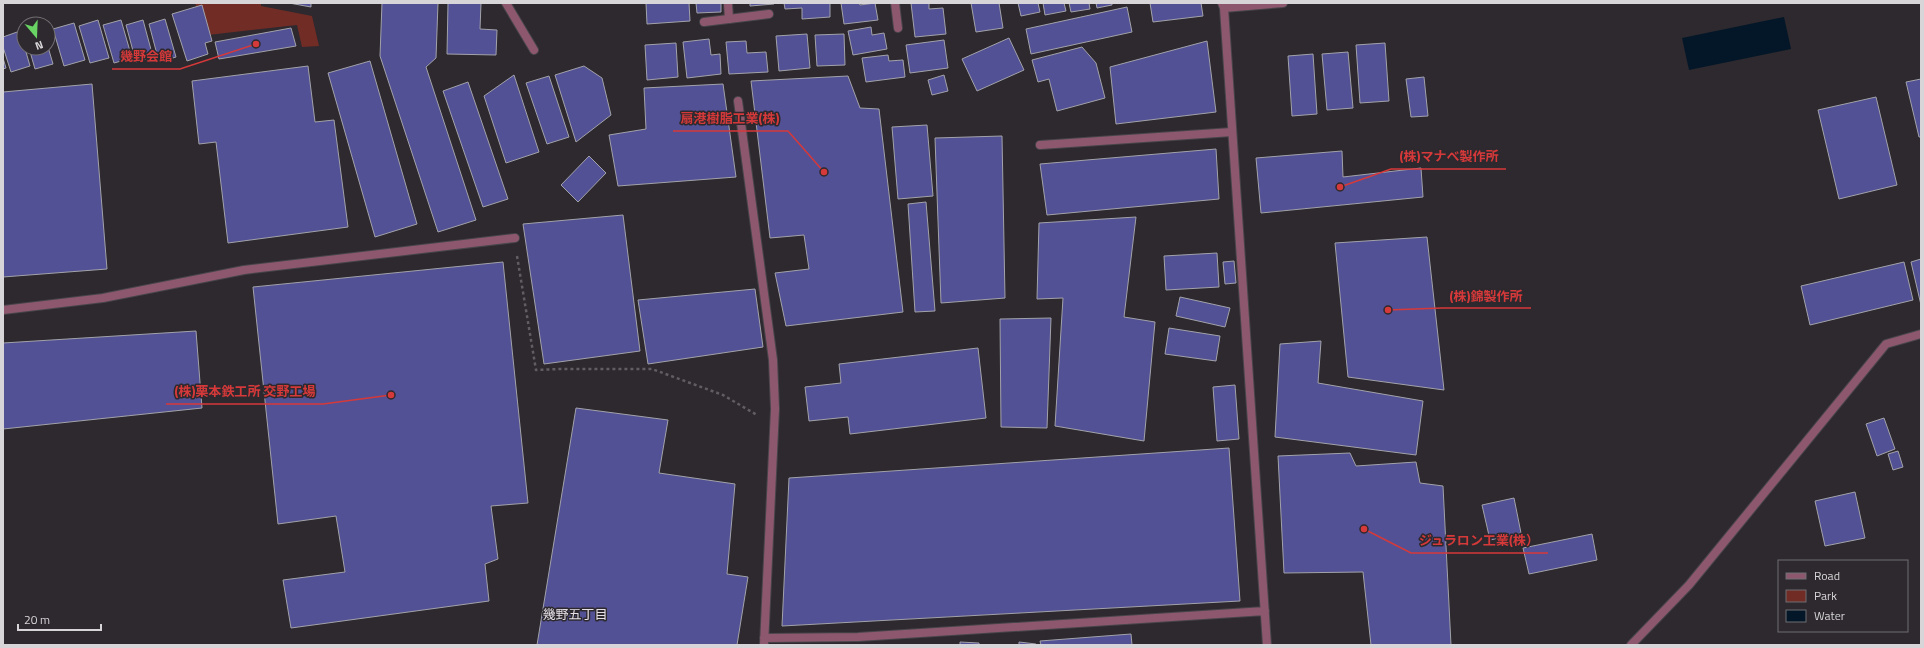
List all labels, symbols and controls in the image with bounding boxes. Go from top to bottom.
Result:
north arrow [16,16,56,56]
text: N [33,37,45,54]
callout: 幾野会館 [112,44,180,69]
text: 幾野会館 [120,46,172,66]
callout: 扇港樹脂工業(株) [673,106,788,131]
text: 扇港樹脂工業(株) [680,108,780,128]
callout: (株)マナべ製作所 [1391,144,1506,169]
text: (株)マナべ製作所 [1399,146,1499,166]
callout: (株)錦製作所 [1442,283,1531,308]
text: (株)錦製作所 [1449,286,1523,306]
callout: (株)栗本鉄工所 交野工場 [166,379,323,404]
text: (株)栗本鉄工所 交野工場 [175,381,315,401]
callout: ジュラロン工業(株） [1411,528,1548,553]
text: ジュラロン工業(株） [1419,530,1539,550]
legend [1778,560,1908,632]
text: Road [1814,566,1840,585]
text: Park [1814,586,1837,605]
district label: 幾野五丁目 [542,604,608,624]
scale bar [18,606,101,632]
text: Water [1814,606,1845,625]
text: 20 m [24,610,50,629]

